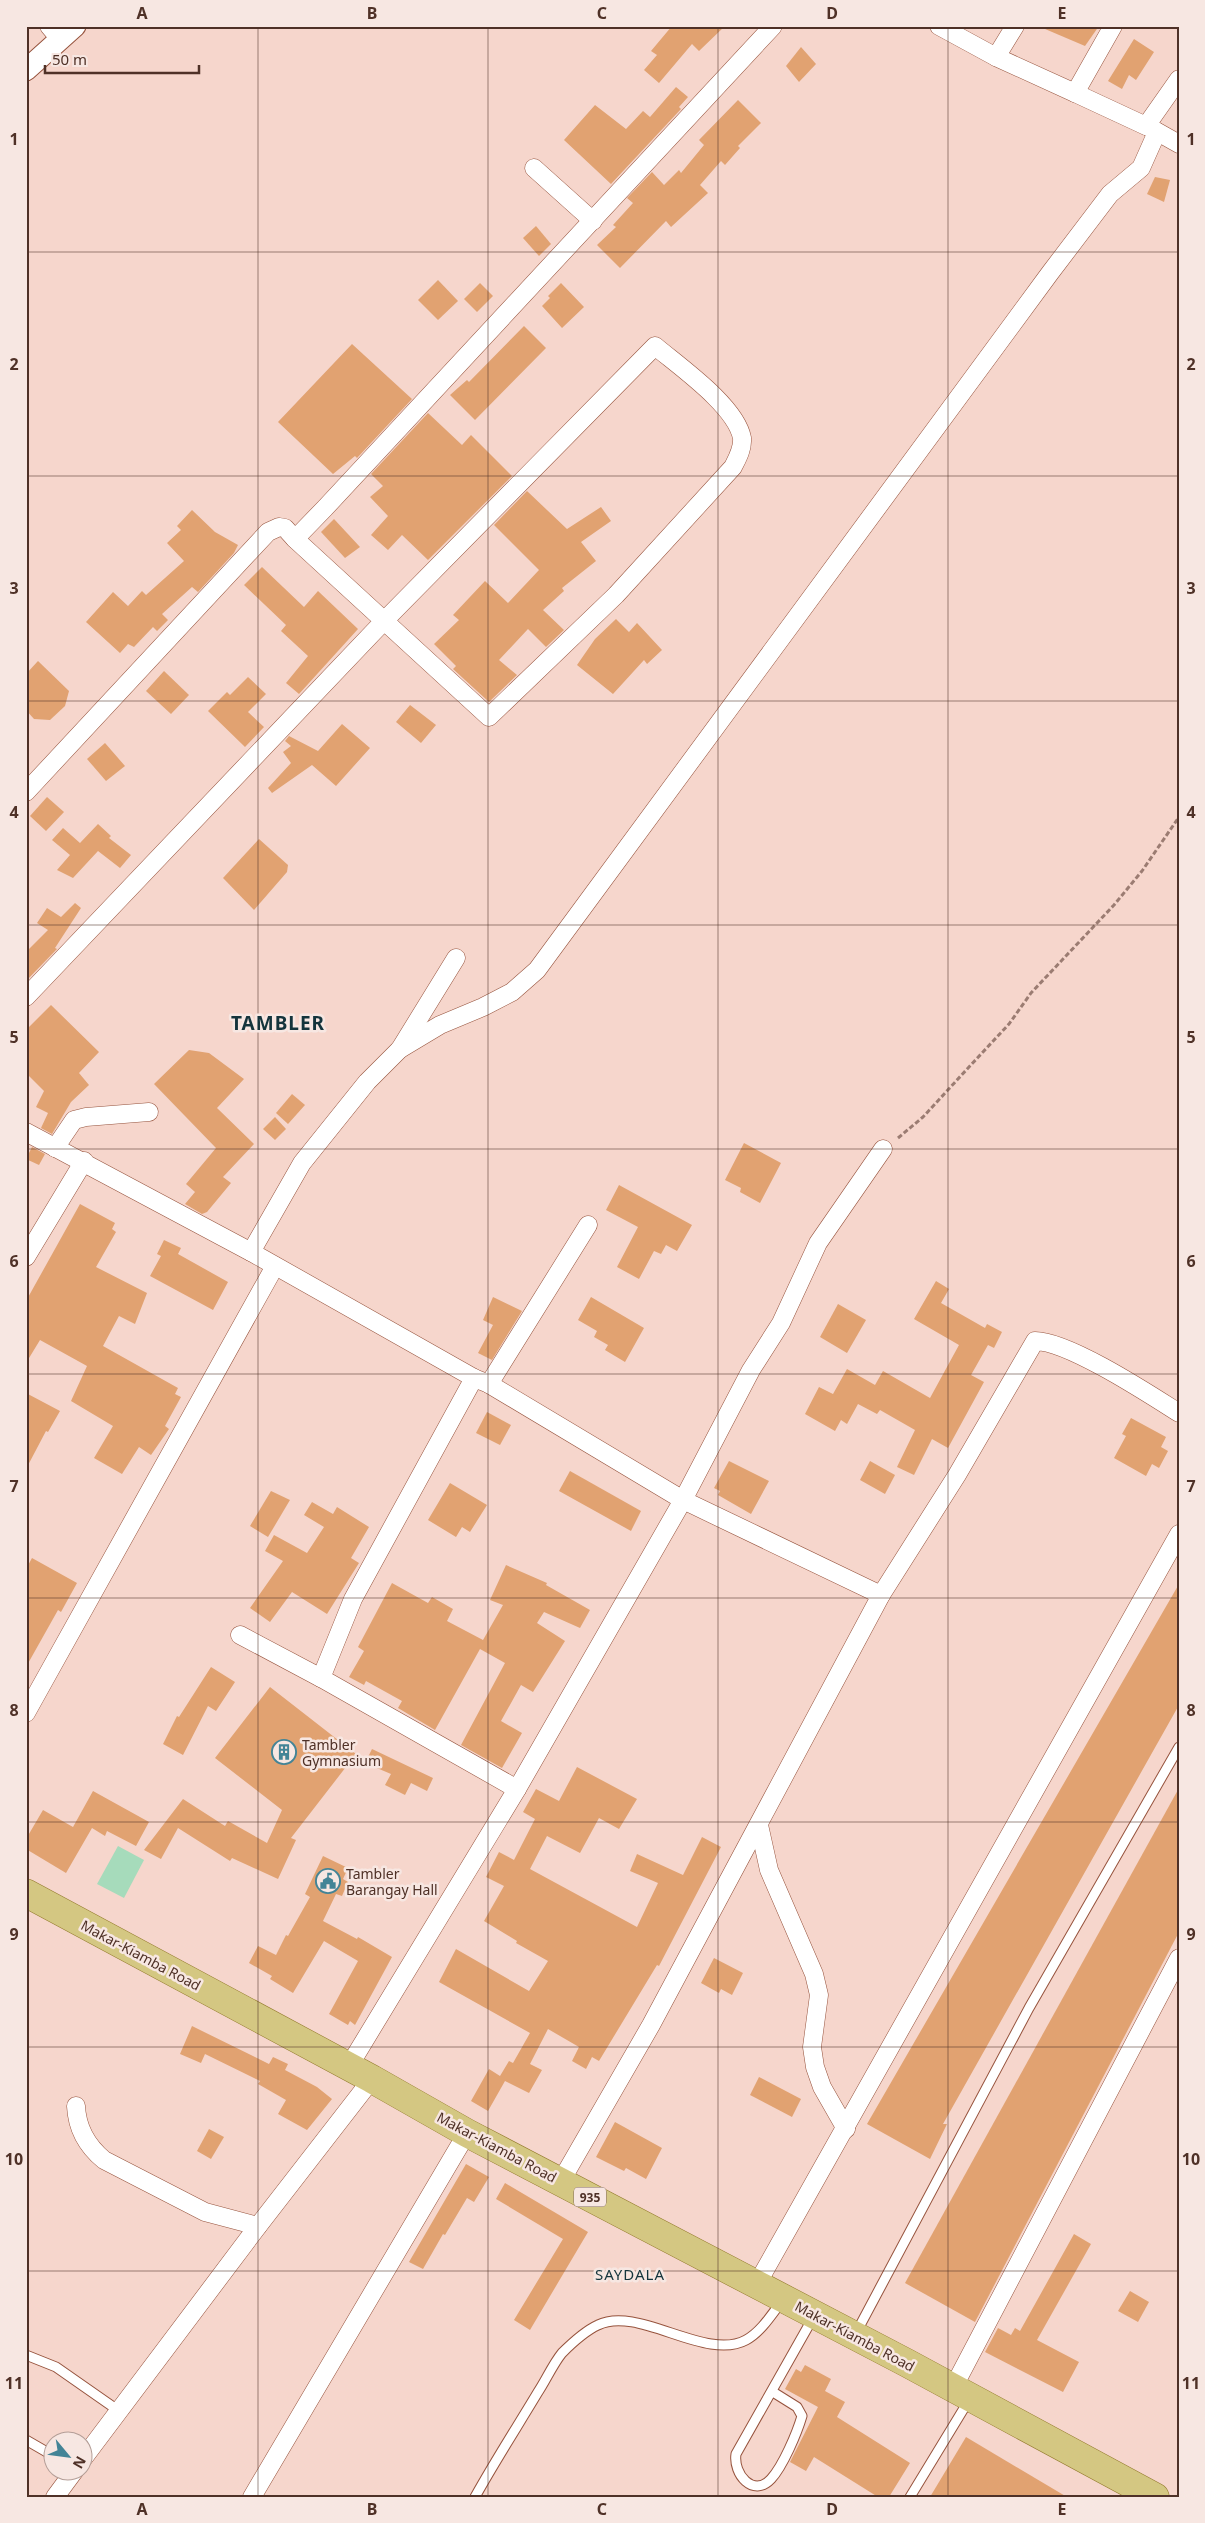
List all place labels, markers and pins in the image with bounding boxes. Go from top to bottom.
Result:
place label: Tambler Gymnasium [302,1735,381,1770]
building icon: Tambler Gymnasium [271,1739,297,1765]
place label: Tambler Barangay Hall [346,1864,438,1899]
public building icon: Tambler Barangay Hall [315,1868,341,1894]

